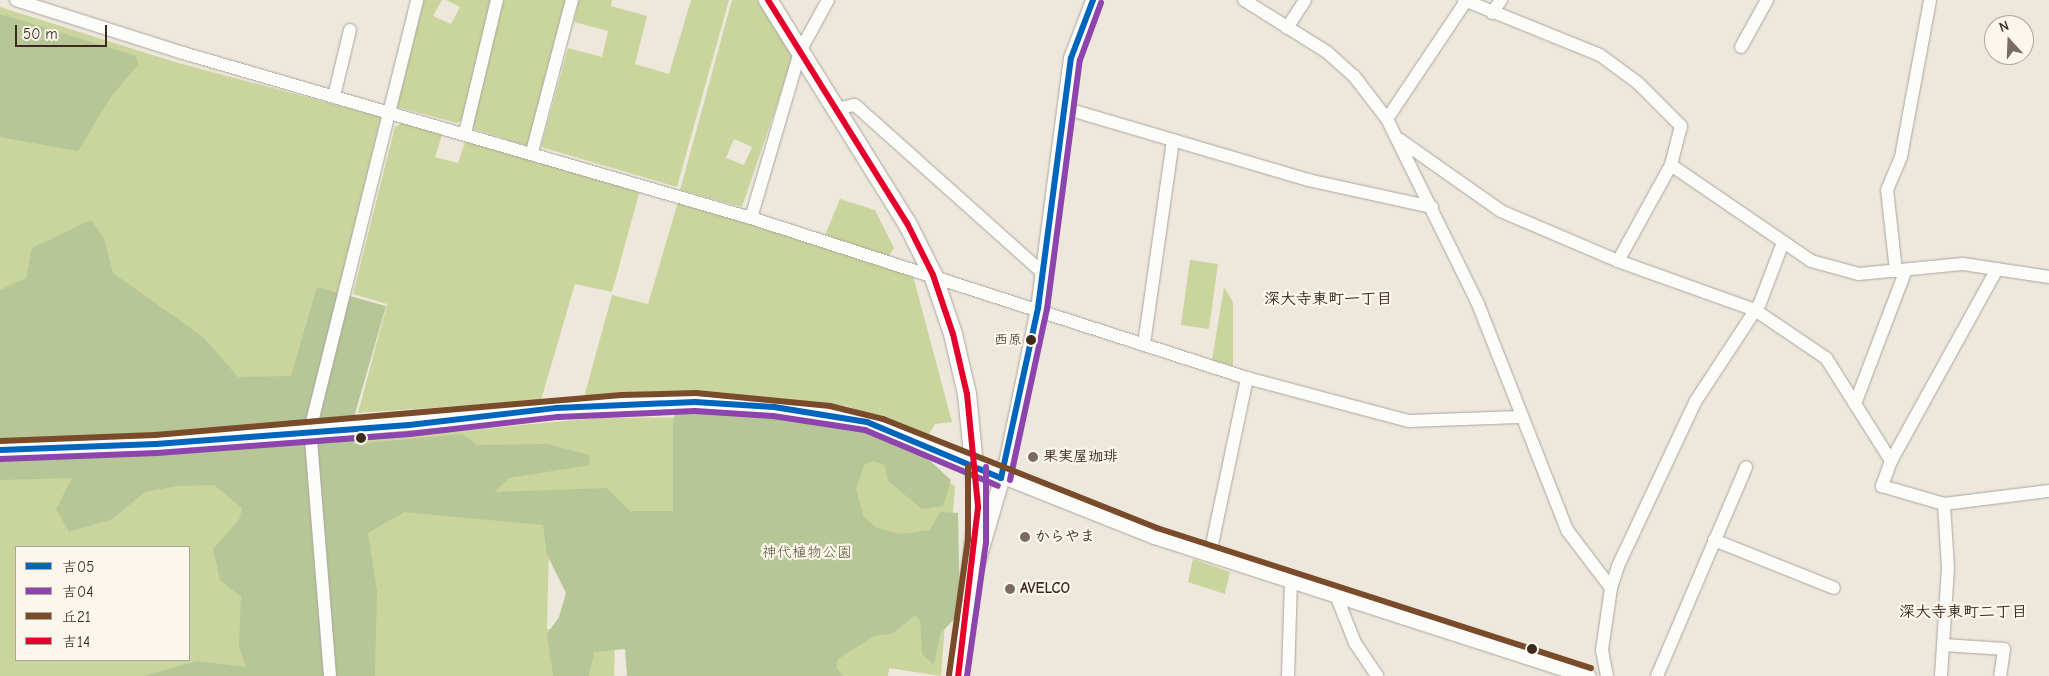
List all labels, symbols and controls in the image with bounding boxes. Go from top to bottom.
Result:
scale bar [18,15,110,47]
north arrow [1984,15,2034,65]
text: N [1997,17,2011,36]
text: 50 m [23,25,58,43]
district label: 深大寺東町一丁目 [1264,289,1392,309]
place label: 西原 [994,332,1022,348]
marker: 西原 [1026,335,1036,345]
unlabelled marker [356,433,366,443]
place label: 果実屋珈琲 [1043,448,1118,466]
marker: 果実屋珈琲 [1027,451,1039,463]
place label: からやま [1035,528,1095,546]
marker: からやま [1019,531,1031,543]
park label: 神代植物公園 [762,544,852,562]
legend [15,546,190,661]
text: 吉05 [62,558,94,576]
place label: AVELCO [1020,580,1070,598]
text: 吉04 [62,583,93,601]
marker: AVELCO [1004,583,1016,595]
district label: 深大寺東町二丁目 [1899,602,2027,622]
text: 丘21 [62,608,91,626]
text: 吉14 [62,633,90,651]
unlabelled marker [1527,644,1537,654]

